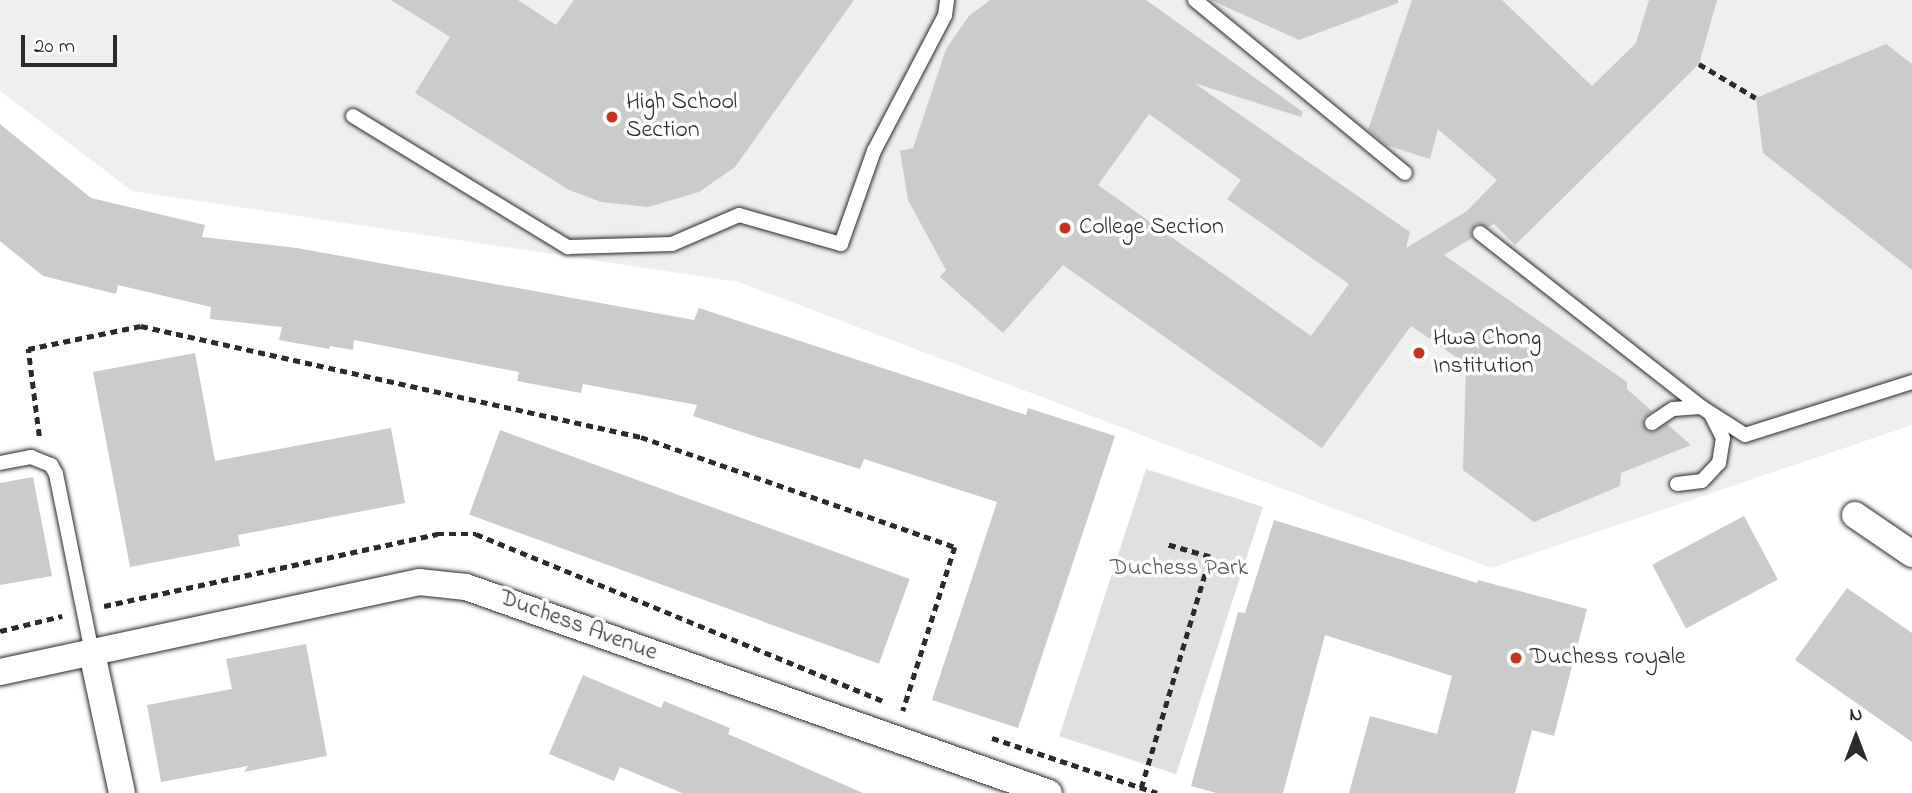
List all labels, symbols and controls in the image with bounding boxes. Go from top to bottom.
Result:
scale bar [24,21,121,65]
text: 20 m [34,32,75,62]
place label: High School Section [626,89,737,145]
marker: High School Section [604,109,620,125]
place label: College Section [1079,214,1224,242]
marker: College Section [1057,220,1073,236]
place label: Hwa Chong Institution [1433,325,1541,381]
marker: Hwa Chong Institution [1411,345,1427,361]
park label: Duchess Park [1110,555,1248,583]
street label: Duchess Avenue [495,584,661,668]
place label: Duchess royale [1530,644,1686,672]
marker: Duchess royale [1508,650,1524,666]
north arrow [1821,702,1891,772]
text: N [1850,702,1862,729]

